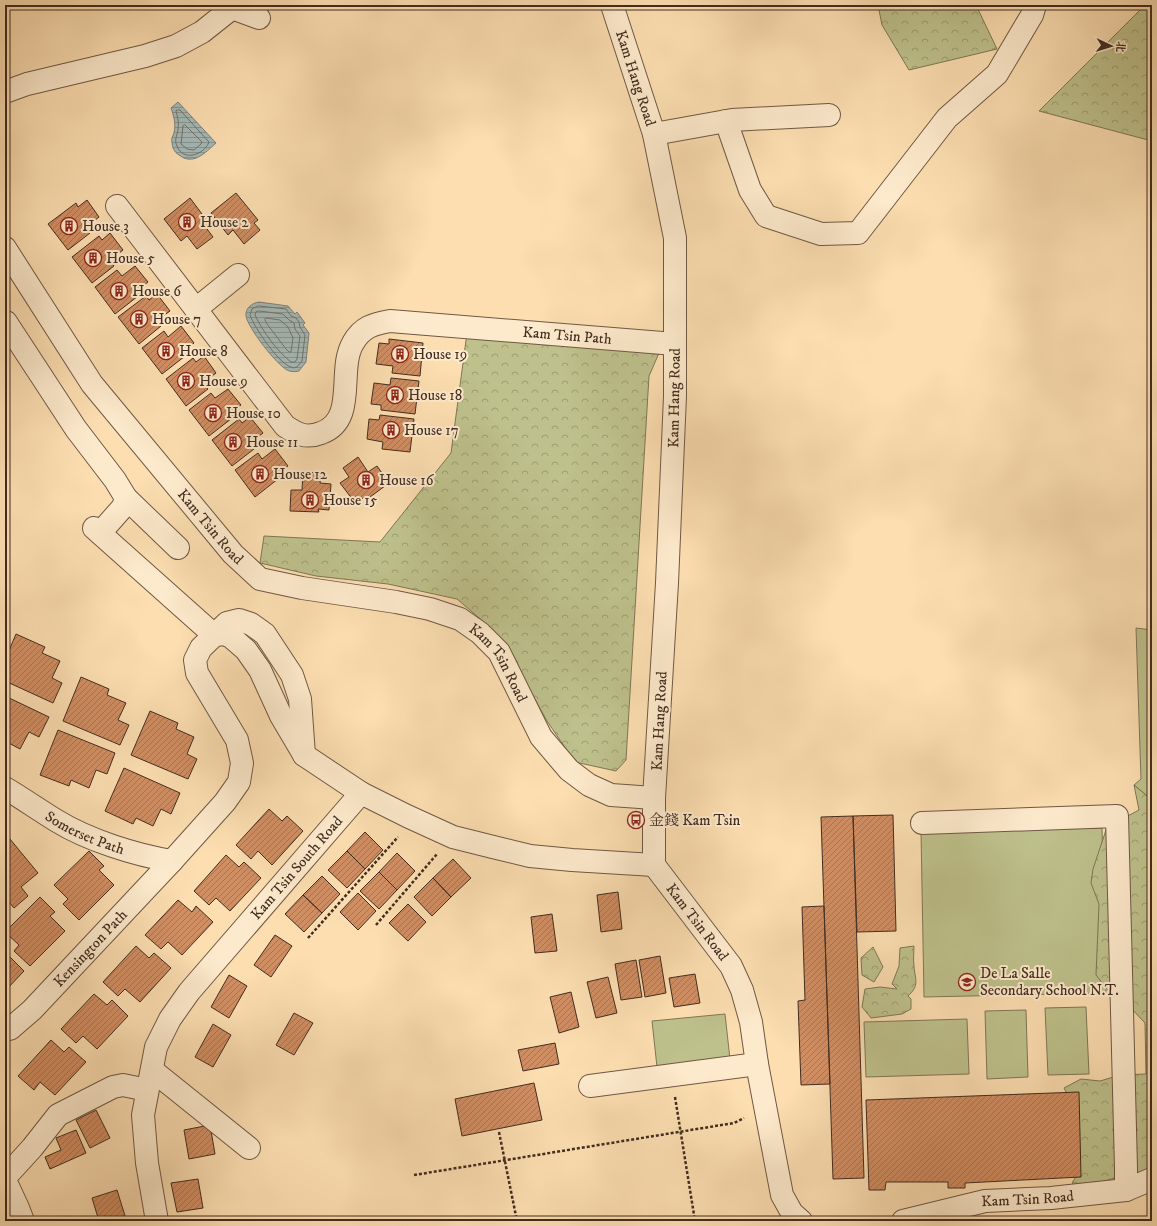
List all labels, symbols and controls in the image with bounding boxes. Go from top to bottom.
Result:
north arrow [1091,26,1131,66]
street label: Kam Hang Road [611,28,660,129]
text: 北 [1113,41,1127,53]
building icon: House 2 [177,212,197,232]
place label: House 2 [200,213,249,232]
building icon: House 3 [59,216,79,236]
place label: House 3 [82,217,129,236]
building icon: House 5 [83,248,103,268]
place label: House 5 [106,249,155,268]
building icon: House 6 [109,281,129,301]
place label: House 6 [132,282,182,301]
building icon: House 7 [129,309,149,329]
place label: House 7 [152,310,201,329]
street label: Kam Tsin Path [522,323,613,349]
building icon: House 8 [156,341,176,361]
place label: House 8 [179,342,228,361]
building icon: House 19 [390,344,410,364]
place label: House 19 [413,345,467,364]
street label: Kam Hang Road [664,347,685,448]
building icon: House 9 [176,371,196,391]
place label: House 9 [199,372,248,391]
building icon: House 18 [385,385,405,405]
place label: House 18 [408,386,462,405]
building icon: House 10 [203,403,223,423]
place label: House 10 [226,404,281,423]
building icon: House 17 [381,420,401,440]
place label: House 17 [404,421,459,440]
building icon: House 11 [223,432,243,452]
place label: House 11 [246,433,298,452]
building icon: House 12 [250,464,270,484]
place label: House 12 [273,465,328,484]
building icon: House 16 [356,470,376,490]
place label: House 16 [379,471,435,490]
street label: Kam Tsin Road [173,485,248,569]
building icon: House 15 [300,490,320,510]
place label: House 15 [323,491,378,510]
street label: Kam Tsin Road [465,619,531,706]
street label: Kam Hang Road [647,670,672,771]
street label: Somerset Path [41,807,127,859]
bus stop icon: 金錢 Kam Tsin [626,810,646,830]
place label: 金錢 Kam Tsin [649,811,741,830]
street label: Kam Tsin South Road [247,812,347,924]
street label: Kam Tsin Road [661,880,733,965]
street label: Kensington Path [50,906,132,991]
place label: De La Salle Secondary School N.T. [980,964,1119,1000]
school or university icon: De La Salle Secondary School N.T. [957,972,977,992]
street label: Kam Tsin Road [981,1187,1075,1211]

